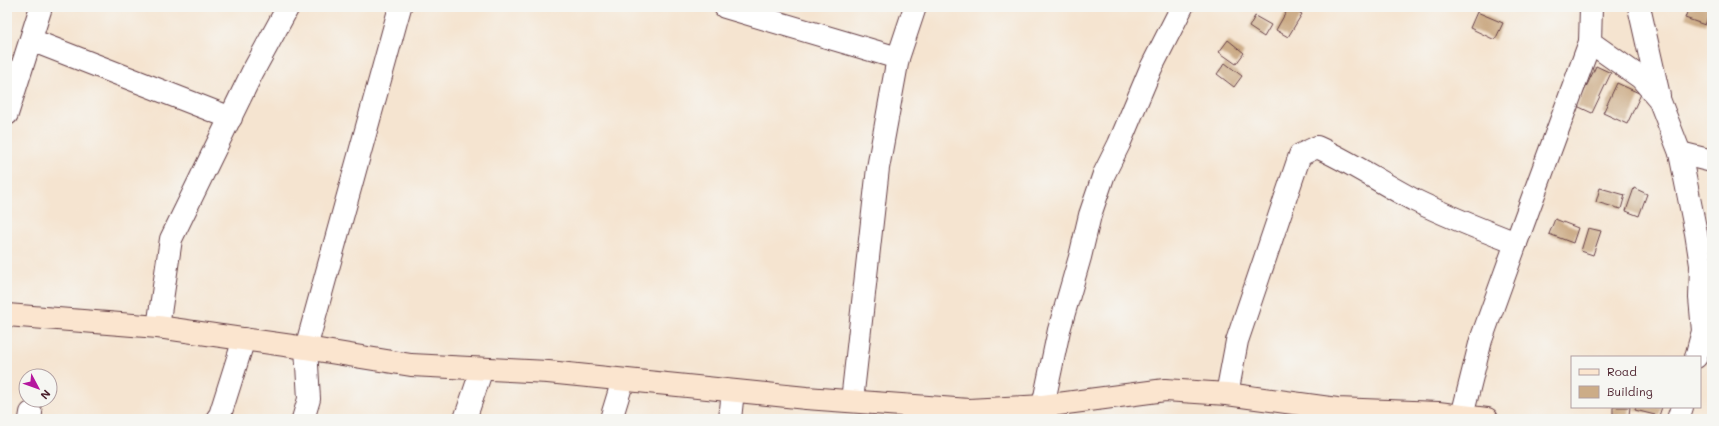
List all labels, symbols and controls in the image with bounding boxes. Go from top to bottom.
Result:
legend [1571,356,1701,408]
text: Road [1607,363,1637,379]
north arrow [18,368,58,408]
text: Building [1607,383,1653,399]
text: N [38,387,54,403]

